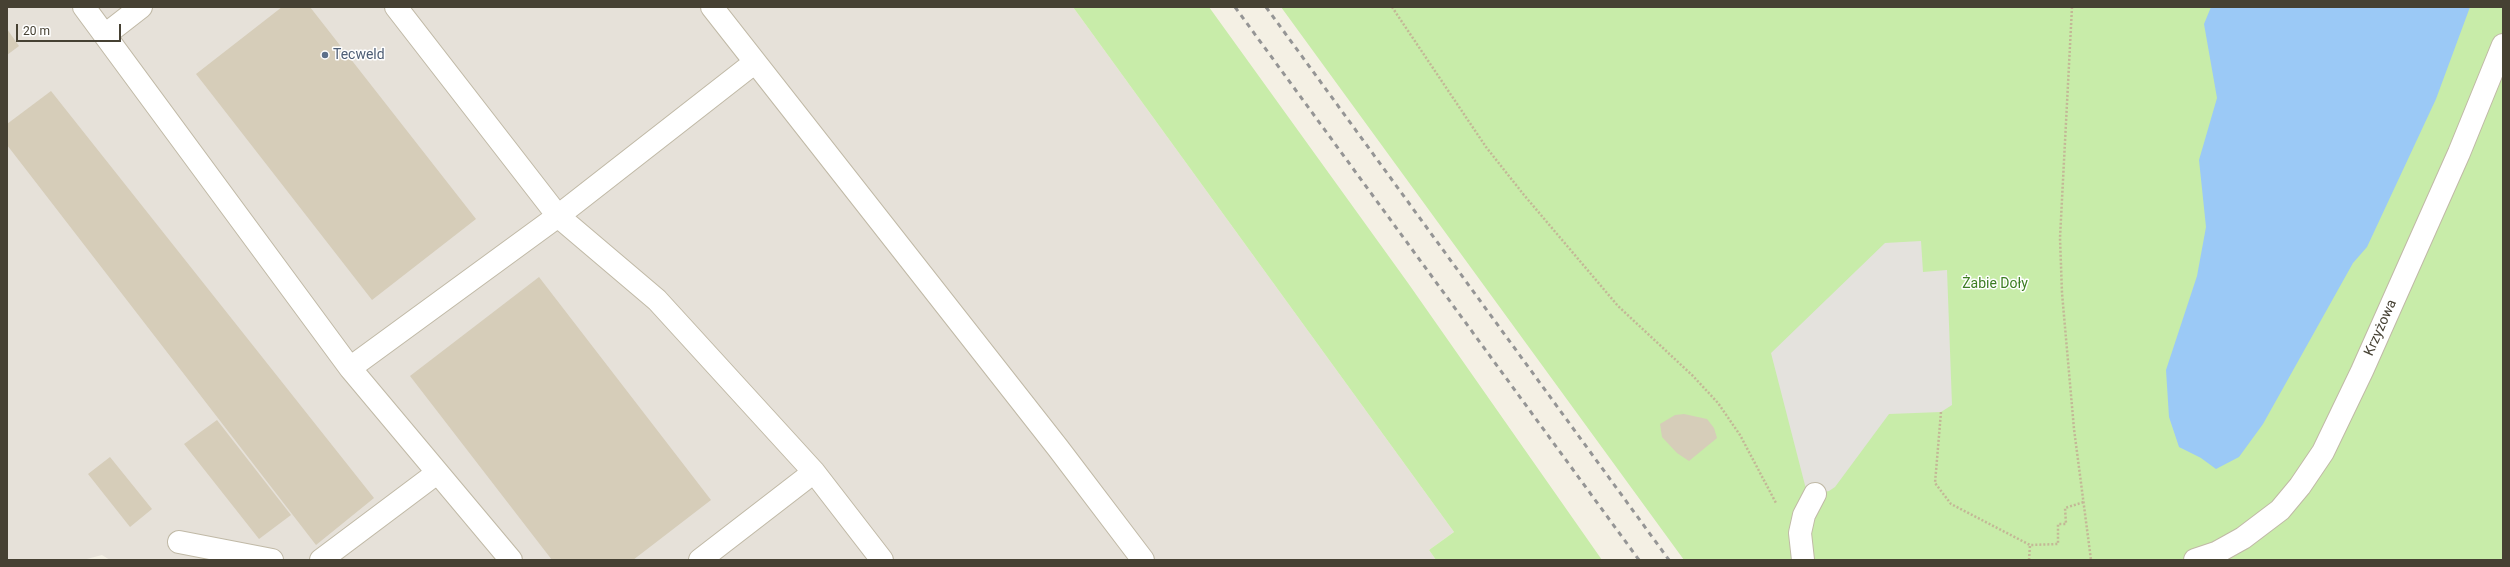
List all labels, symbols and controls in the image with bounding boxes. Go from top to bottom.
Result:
scale bar [18,16,123,42]
text: 20 m [23,24,50,38]
place label: Tecweld [333,47,385,63]
marker: Tecweld [320,50,330,60]
park label: Żabie Doły [1962,276,2028,292]
street label: Krzyżowa [2361,297,2401,359]

